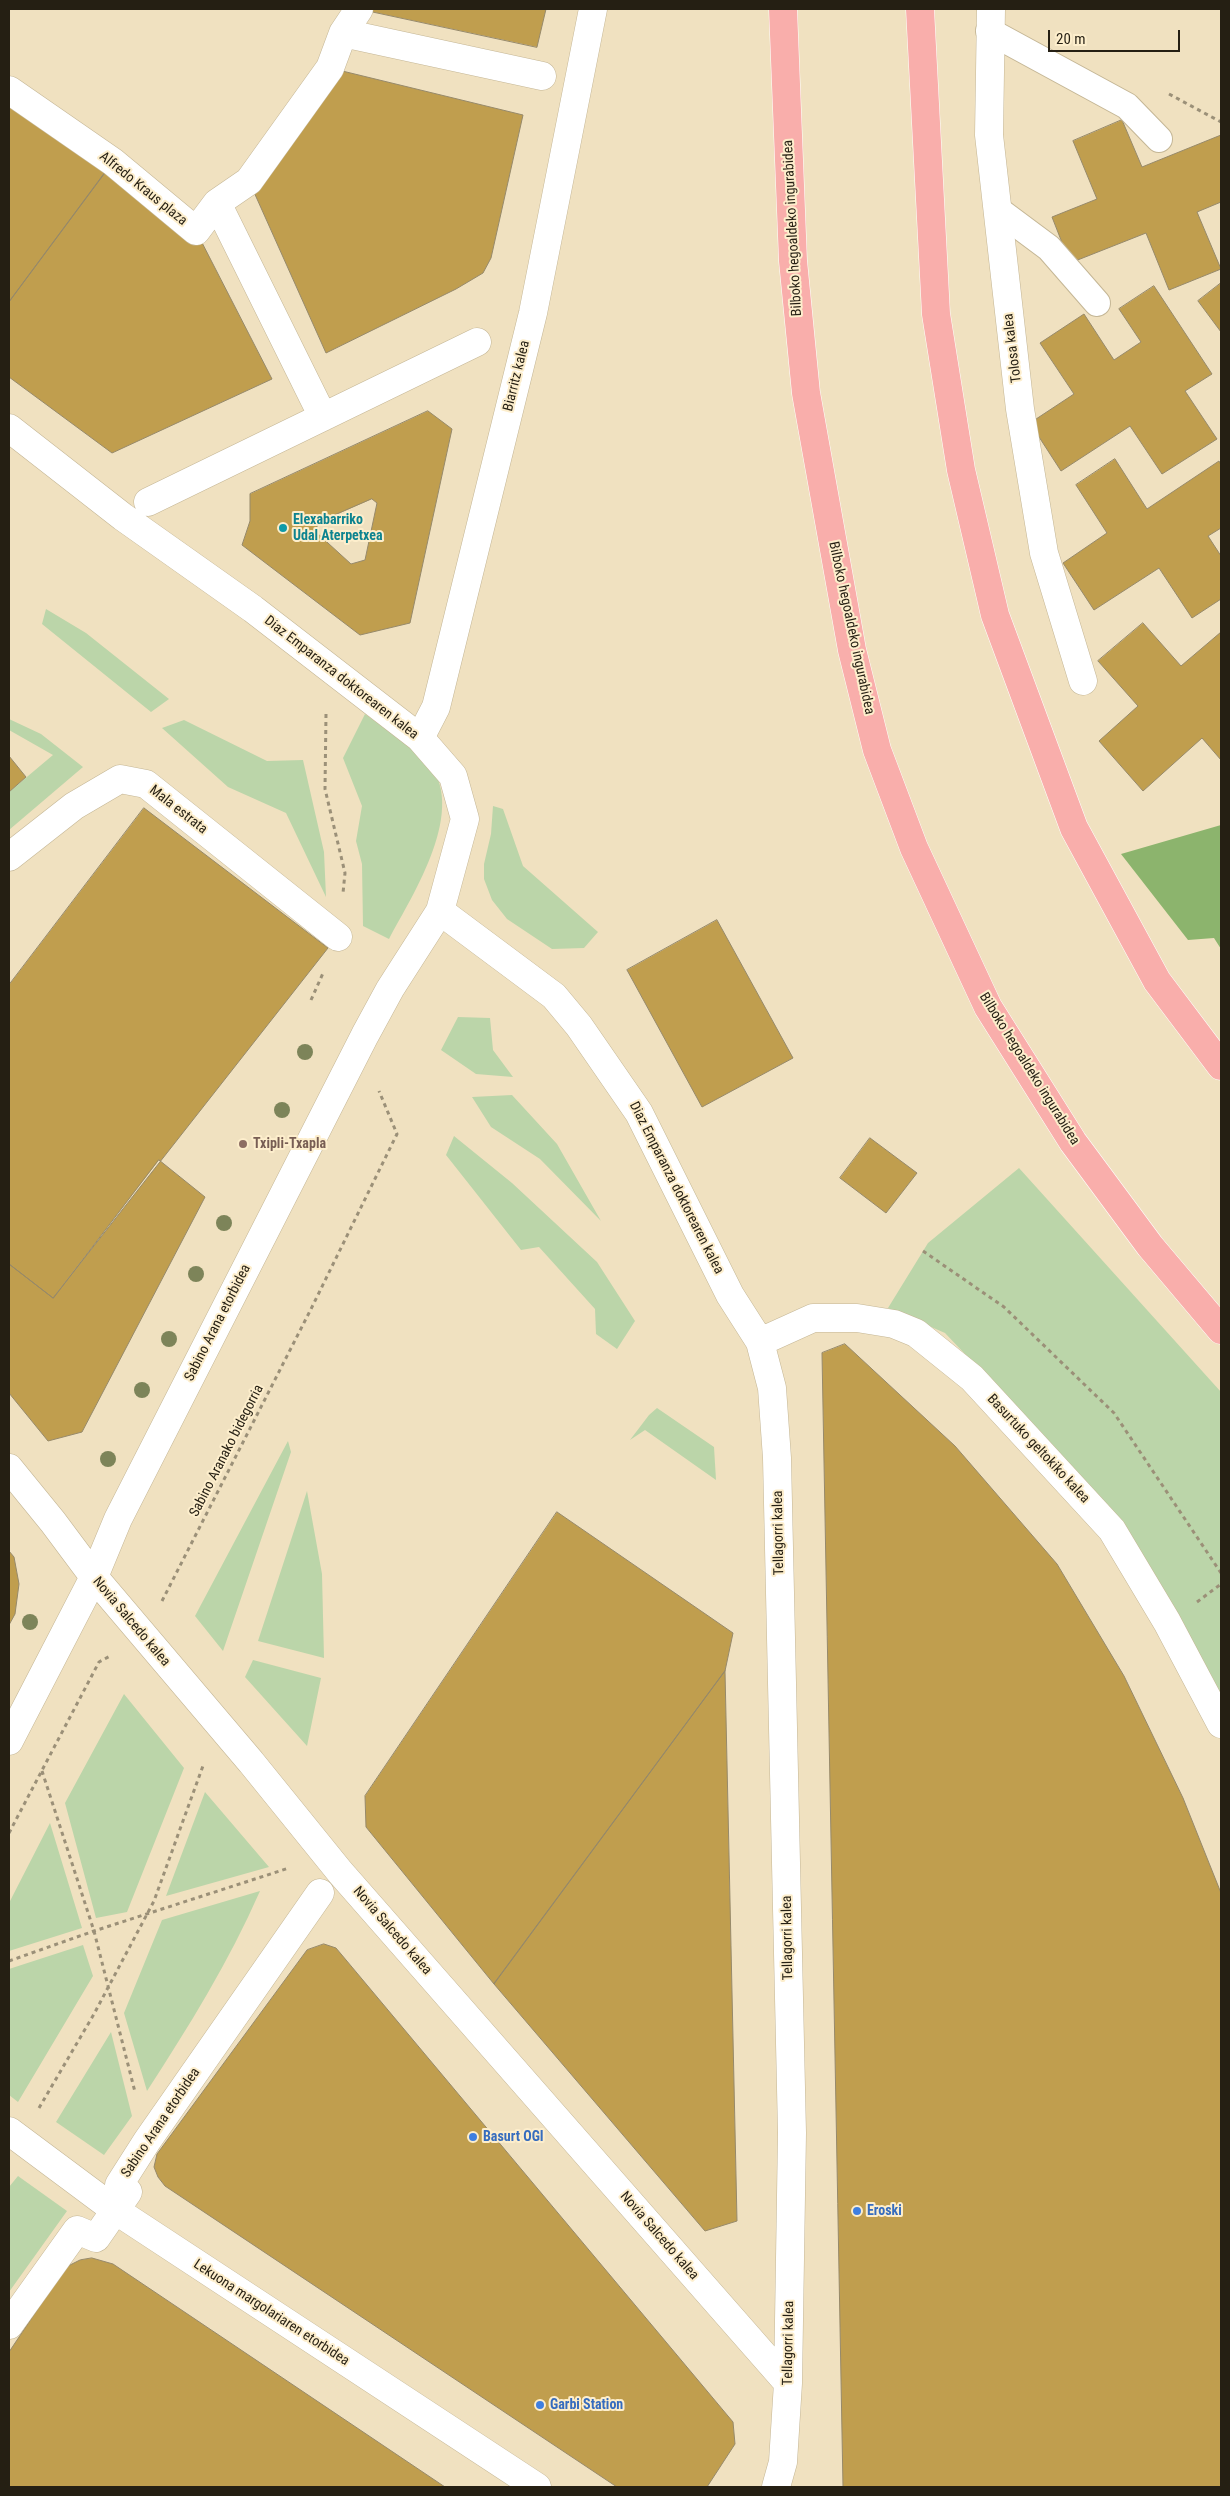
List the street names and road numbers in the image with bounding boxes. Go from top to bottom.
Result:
street label: Bilboko hegoaldeko ingurabidea [780,139,806,317]
street label: Alfredo Kraus plaza [96,148,190,230]
street label: Tolosa kalea [1000,312,1026,384]
street label: Biarritz kalea [500,339,534,413]
street label: Bilboko hegoaldeko ingurabidea [824,540,878,716]
street label: Diaz Emparanza doktorearen kalea [261,613,421,743]
street label: Mala estrata [146,782,210,838]
street label: Bilboko hegoaldeko ingurabidea [975,990,1083,1148]
street label: Diaz Emparanza doktorearen kalea [625,1099,727,1277]
street label: Sabino Arana etorbidea [181,1262,255,1384]
street label: Sabino Aranako bidegorria [186,1382,268,1520]
street label: Basurtuko geltokiko kalea [983,1391,1093,1507]
street label: Tellagorri kalea [770,1491,788,1575]
street label: Novia Salcedo kalea [89,1574,173,1670]
street label: Novia Salcedo kalea [349,1883,435,1979]
street label: Tellagorri kalea [779,1896,797,1980]
street label: Sabino Arana etorbidea [118,2065,204,2181]
street label: Novia Salcedo kalea [616,2188,702,2284]
street label: Lekuona margolariaren etorbidea [190,2256,352,2370]
street label: Tellagorri kalea [780,2301,798,2385]

